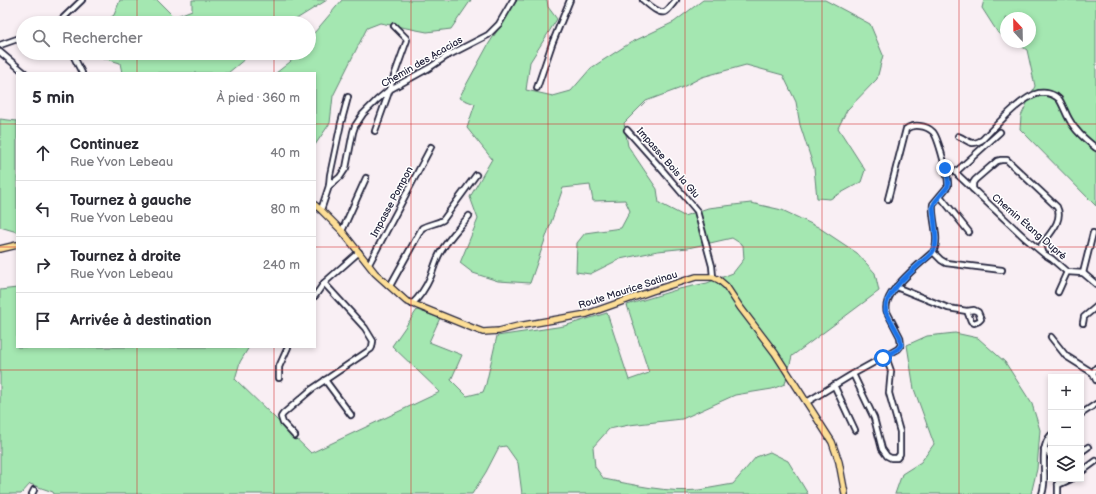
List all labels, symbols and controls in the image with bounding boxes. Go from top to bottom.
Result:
north arrow [1000,12,1036,48]
search box [16,16,316,60]
icon: search [30,27,52,49]
text: Rechercher [62,29,142,48]
street label: Chemin des Acacias [379,34,465,90]
text: 5 min [32,88,75,108]
text: À pied · 360 m [216,90,300,106]
street label: Impasse Bois la Glu [634,125,702,201]
text: Continuez [70,135,139,154]
icon: ahead [32,142,54,164]
text: 40 m [270,145,300,161]
text: Rue Yvon Lebeau [70,154,173,170]
route end [936,159,954,177]
street label: Impasse Pompon [368,164,416,239]
text: Tournez à gauche [70,191,191,210]
street label: Chemin Étang Dupré [989,191,1069,263]
icon: left [32,198,54,220]
text: 80 m [271,201,300,217]
text: Rue Yvon Lebeau [70,210,173,226]
text: Tournez à droite [70,247,181,266]
icon: right [32,254,54,276]
text: 240 m [263,257,300,273]
text: Rue Yvon Lebeau [70,266,173,282]
street label: Route Maurice Satinau [577,268,679,312]
icon: arrive [32,310,54,332]
text: Arrivée à destination [70,311,212,330]
route start [874,349,892,367]
map controls [1048,374,1084,482]
button: + [1048,374,1084,410]
button: − [1048,410,1084,446]
button: layers [1048,446,1084,482]

